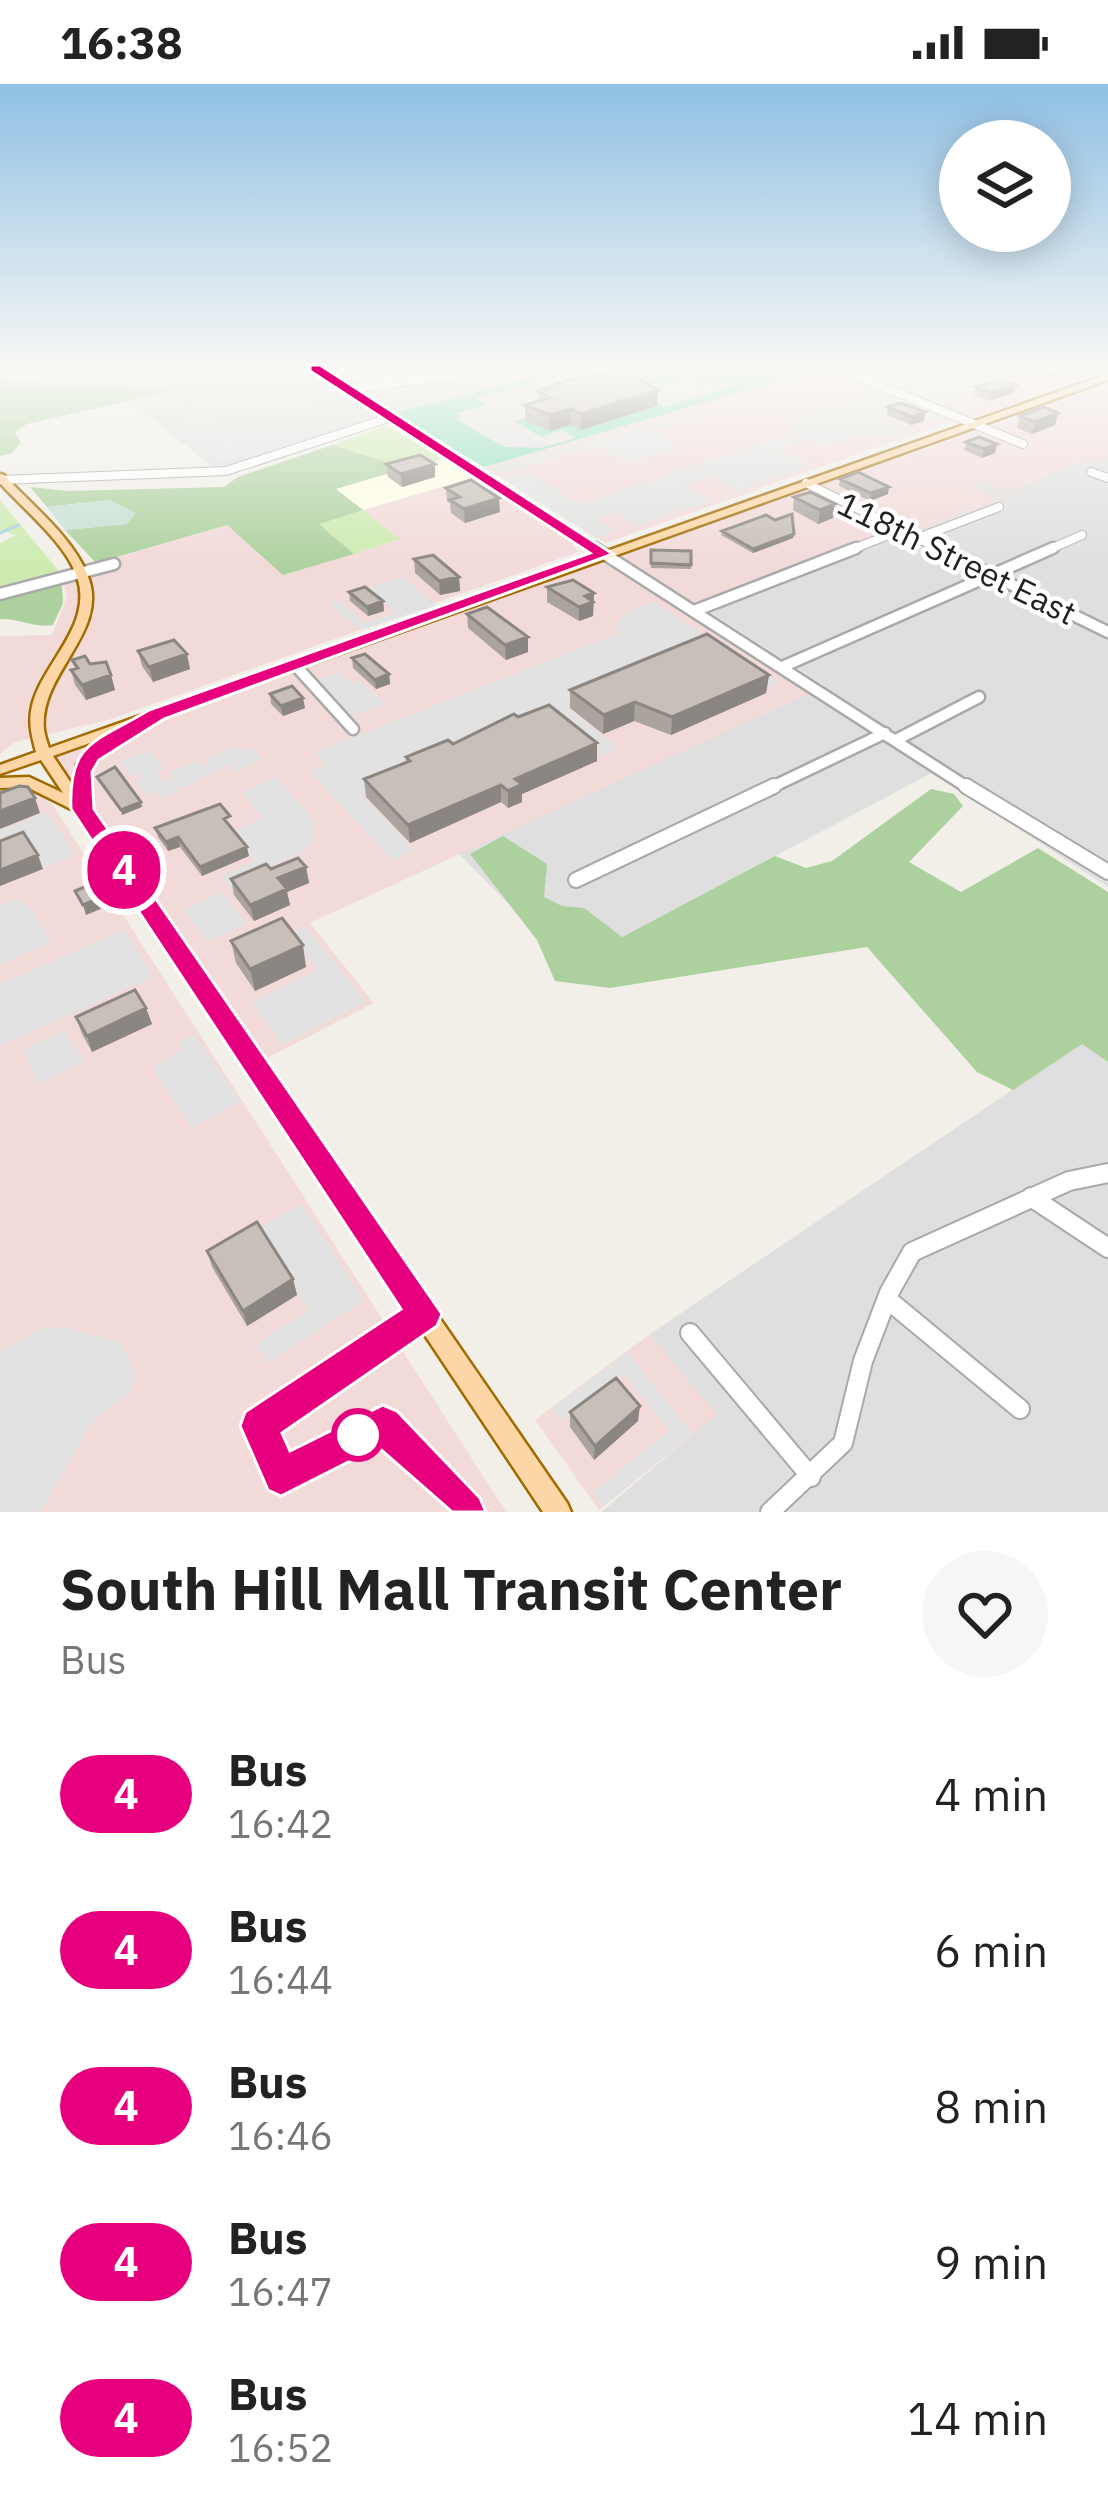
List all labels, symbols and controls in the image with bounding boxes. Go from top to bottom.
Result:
text: 16:38 [60,13,183,71]
map controls [939,120,1071,252]
button: layers [939,120,1071,252]
street label: 118th Street East [831,481,1084,634]
line badge: 4 [85,831,163,909]
text: 4 [111,842,137,897]
unlabelled marker [333,1410,383,1460]
button: heart [922,1551,1048,1677]
text: South Hill Mall Transit Center [60,1552,842,1626]
text: Bus [60,1634,127,1685]
text: Bus [228,1740,308,1798]
text: 4 min [934,1765,1048,1823]
text: 4 [113,1766,139,1821]
text: 16:42 [228,1798,333,1849]
text: Bus [228,1896,308,1954]
text: 6 min [934,1921,1048,1979]
text: 4 [113,1922,139,1977]
text: 16:44 [228,1954,333,2005]
text: Bus [228,2052,308,2110]
text: 8 min [934,2077,1048,2135]
text: 4 [113,2078,139,2133]
text: 16:46 [228,2110,333,2161]
text: Bus [228,2208,308,2266]
text: 9 min [934,2233,1048,2291]
text: 4 [113,2234,139,2289]
text: 16:47 [228,2266,333,2317]
text: Bus [228,2364,308,2422]
text: 14 min [907,2389,1048,2447]
text: 4 [113,2390,139,2445]
text: 16:52 [228,2422,333,2473]

